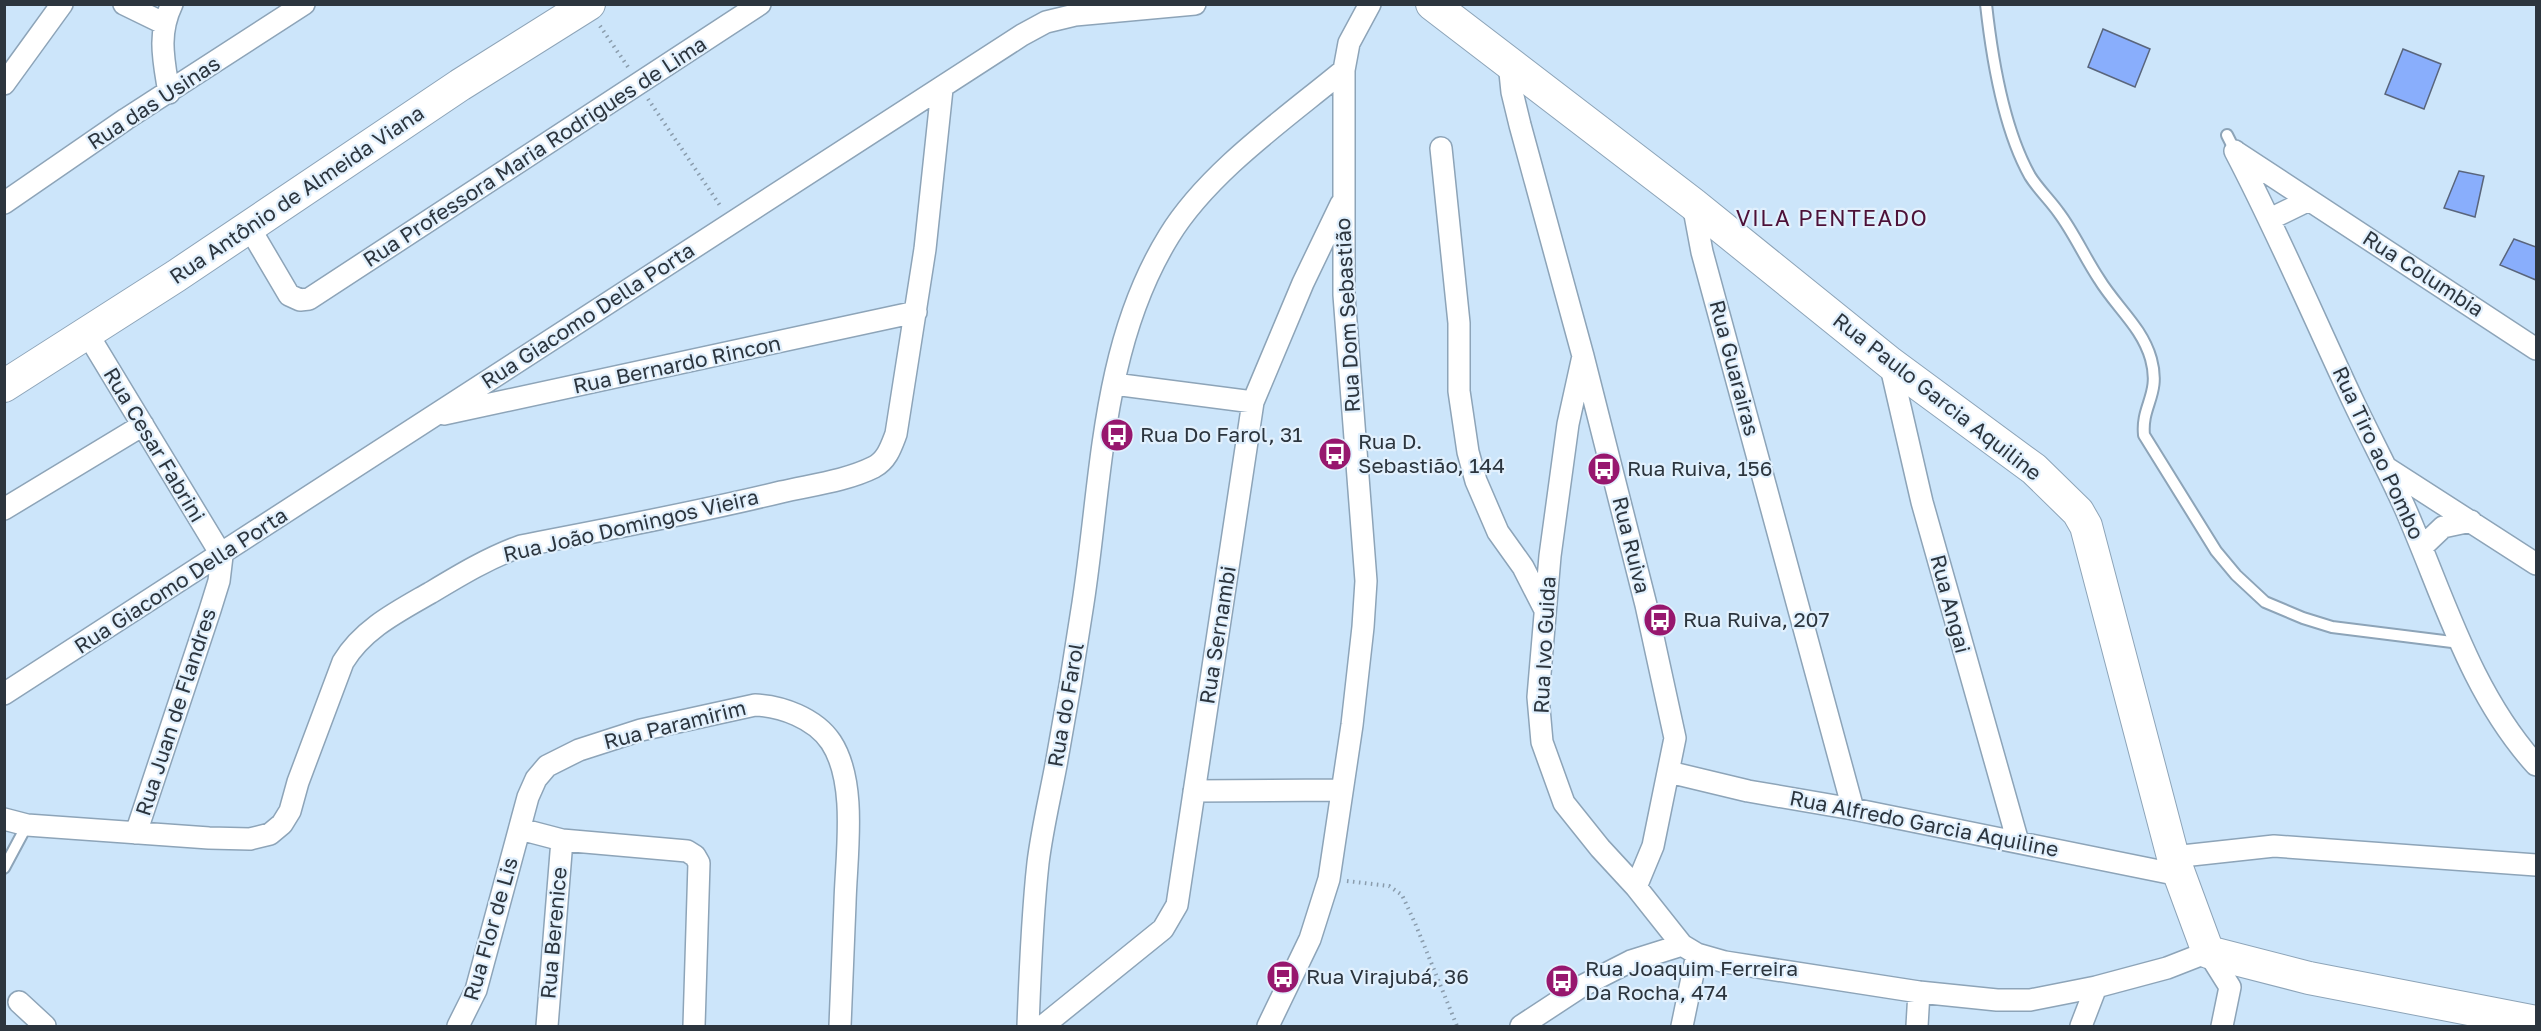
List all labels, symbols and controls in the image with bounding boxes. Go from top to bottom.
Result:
street label: Rua Professora Maria Rodrigues de Lima [358,30,711,272]
street label: Rua das Usinas [82,50,225,155]
street label: Rua Antônio de Almeida Viana [164,99,429,289]
district label: VILA PENTEADO [1736,204,1928,231]
street label: Rua Dom Sebastião [1329,217,1365,413]
street label: Rua Columbia [2358,224,2489,322]
street label: Rua Giacomo Della Porta [476,236,699,394]
street label: Rua Guarairas [1704,297,1766,438]
street label: Rua Paulo Garcia Aquiline [1828,307,2047,486]
street label: Rua Bernardo Rincon [571,329,783,399]
street label: Rua Cesar Fabrini [98,362,211,527]
street label: Rua Tiro ao Pombo [2327,362,2430,543]
bus stop icon: Rua Do Farol, 31 [1099,417,1135,453]
place label: Rua Do Farol, 31 [1140,421,1303,447]
place label: Rua D. Sebastião, 144 [1358,428,1505,478]
bus stop icon: Rua D. Sebastião, 144 [1317,436,1353,472]
bus stop icon: Rua Ruiva, 156 [1586,451,1622,487]
place label: Rua Ruiva, 156 [1627,455,1773,481]
street label: Rua João Domingos Vieira [501,483,761,567]
street label: Rua Ruiva [1607,494,1657,596]
street label: Rua Giacomo Della Porta [69,501,292,659]
street label: Rua Angai [1925,552,1977,656]
street label: Rua Sernambi [1193,564,1241,706]
street label: Rua Ivo Guida [1527,576,1561,714]
bus stop icon: Rua Ruiva, 207 [1642,602,1678,638]
street label: Rua Juan de Flandres [129,605,221,819]
place label: Rua Ruiva, 207 [1683,606,1830,632]
street label: Rua do Farol [1041,641,1089,769]
street label: Rua Paramirim [601,694,749,754]
street label: Rua Alfredo Garcia Aquiline [1787,784,2061,862]
street label: Rua Flor de Lis [457,854,523,1003]
street label: Rua Berenice [534,866,572,1000]
place label: Rua Joaquim Ferreira Da Rocha, 474 [1585,955,1798,1005]
bus stop icon: Rua Virajubá, 36 [1265,959,1301,995]
place label: Rua Virajubá, 36 [1306,963,1469,989]
bus stop icon: Rua Joaquim Ferreira Da Rocha, 474 [1544,963,1580,999]

